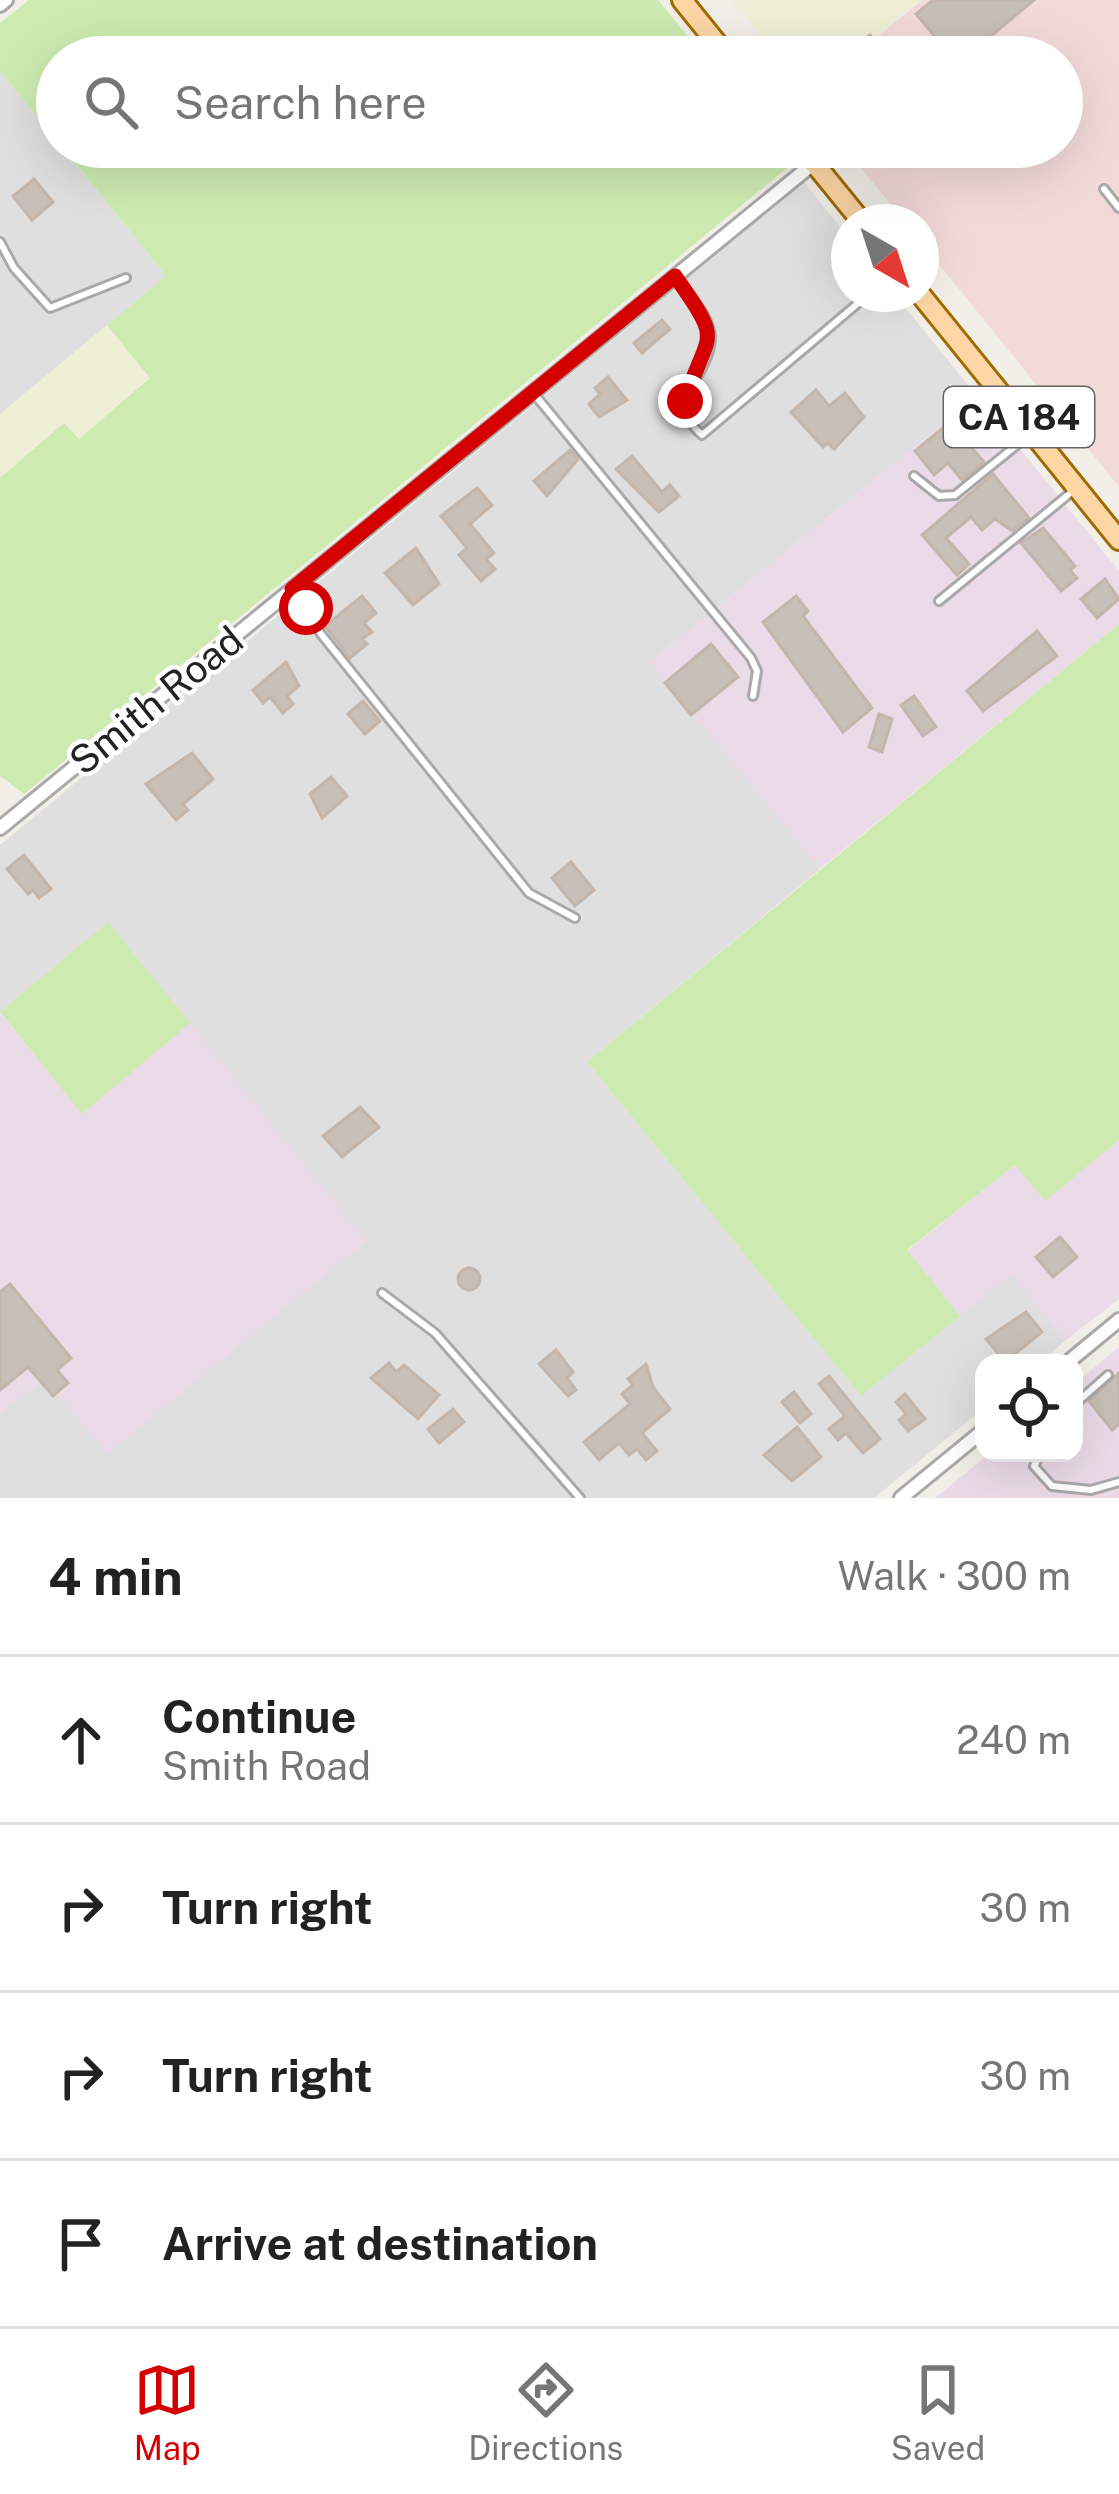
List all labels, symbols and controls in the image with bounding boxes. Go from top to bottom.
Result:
search box [36,36,1083,168]
icon: search [78,69,144,135]
text: Search here [174,76,427,129]
north arrow [831,204,939,312]
route end [658,374,712,428]
road number: CA 184 [944,387,1094,447]
route start [279,581,333,635]
street label: Smith Road [60,616,252,784]
map controls [975,1354,1083,1462]
button: locate [975,1354,1083,1462]
text: 4 min [48,1547,183,1606]
text: Walk · 300 m [838,1553,1071,1599]
text: Continue [162,1690,356,1743]
icon: ahead [48,1707,114,1773]
text: 240 m [956,1717,1071,1763]
text: Smith Road [162,1743,371,1789]
icon: right [48,1875,114,1941]
text: Turn right [162,1881,373,1934]
text: 30 m [980,1885,1071,1931]
icon: right [48,2043,114,2109]
text: Turn right [162,2049,373,2102]
text: 30 m [980,2053,1071,2099]
icon: arrive [48,2211,114,2277]
text: Arrive at destination [162,2217,598,2270]
tab: Map [134,2357,201,2467]
tab: Directions [468,2357,623,2467]
tab: Saved [891,2357,985,2467]

